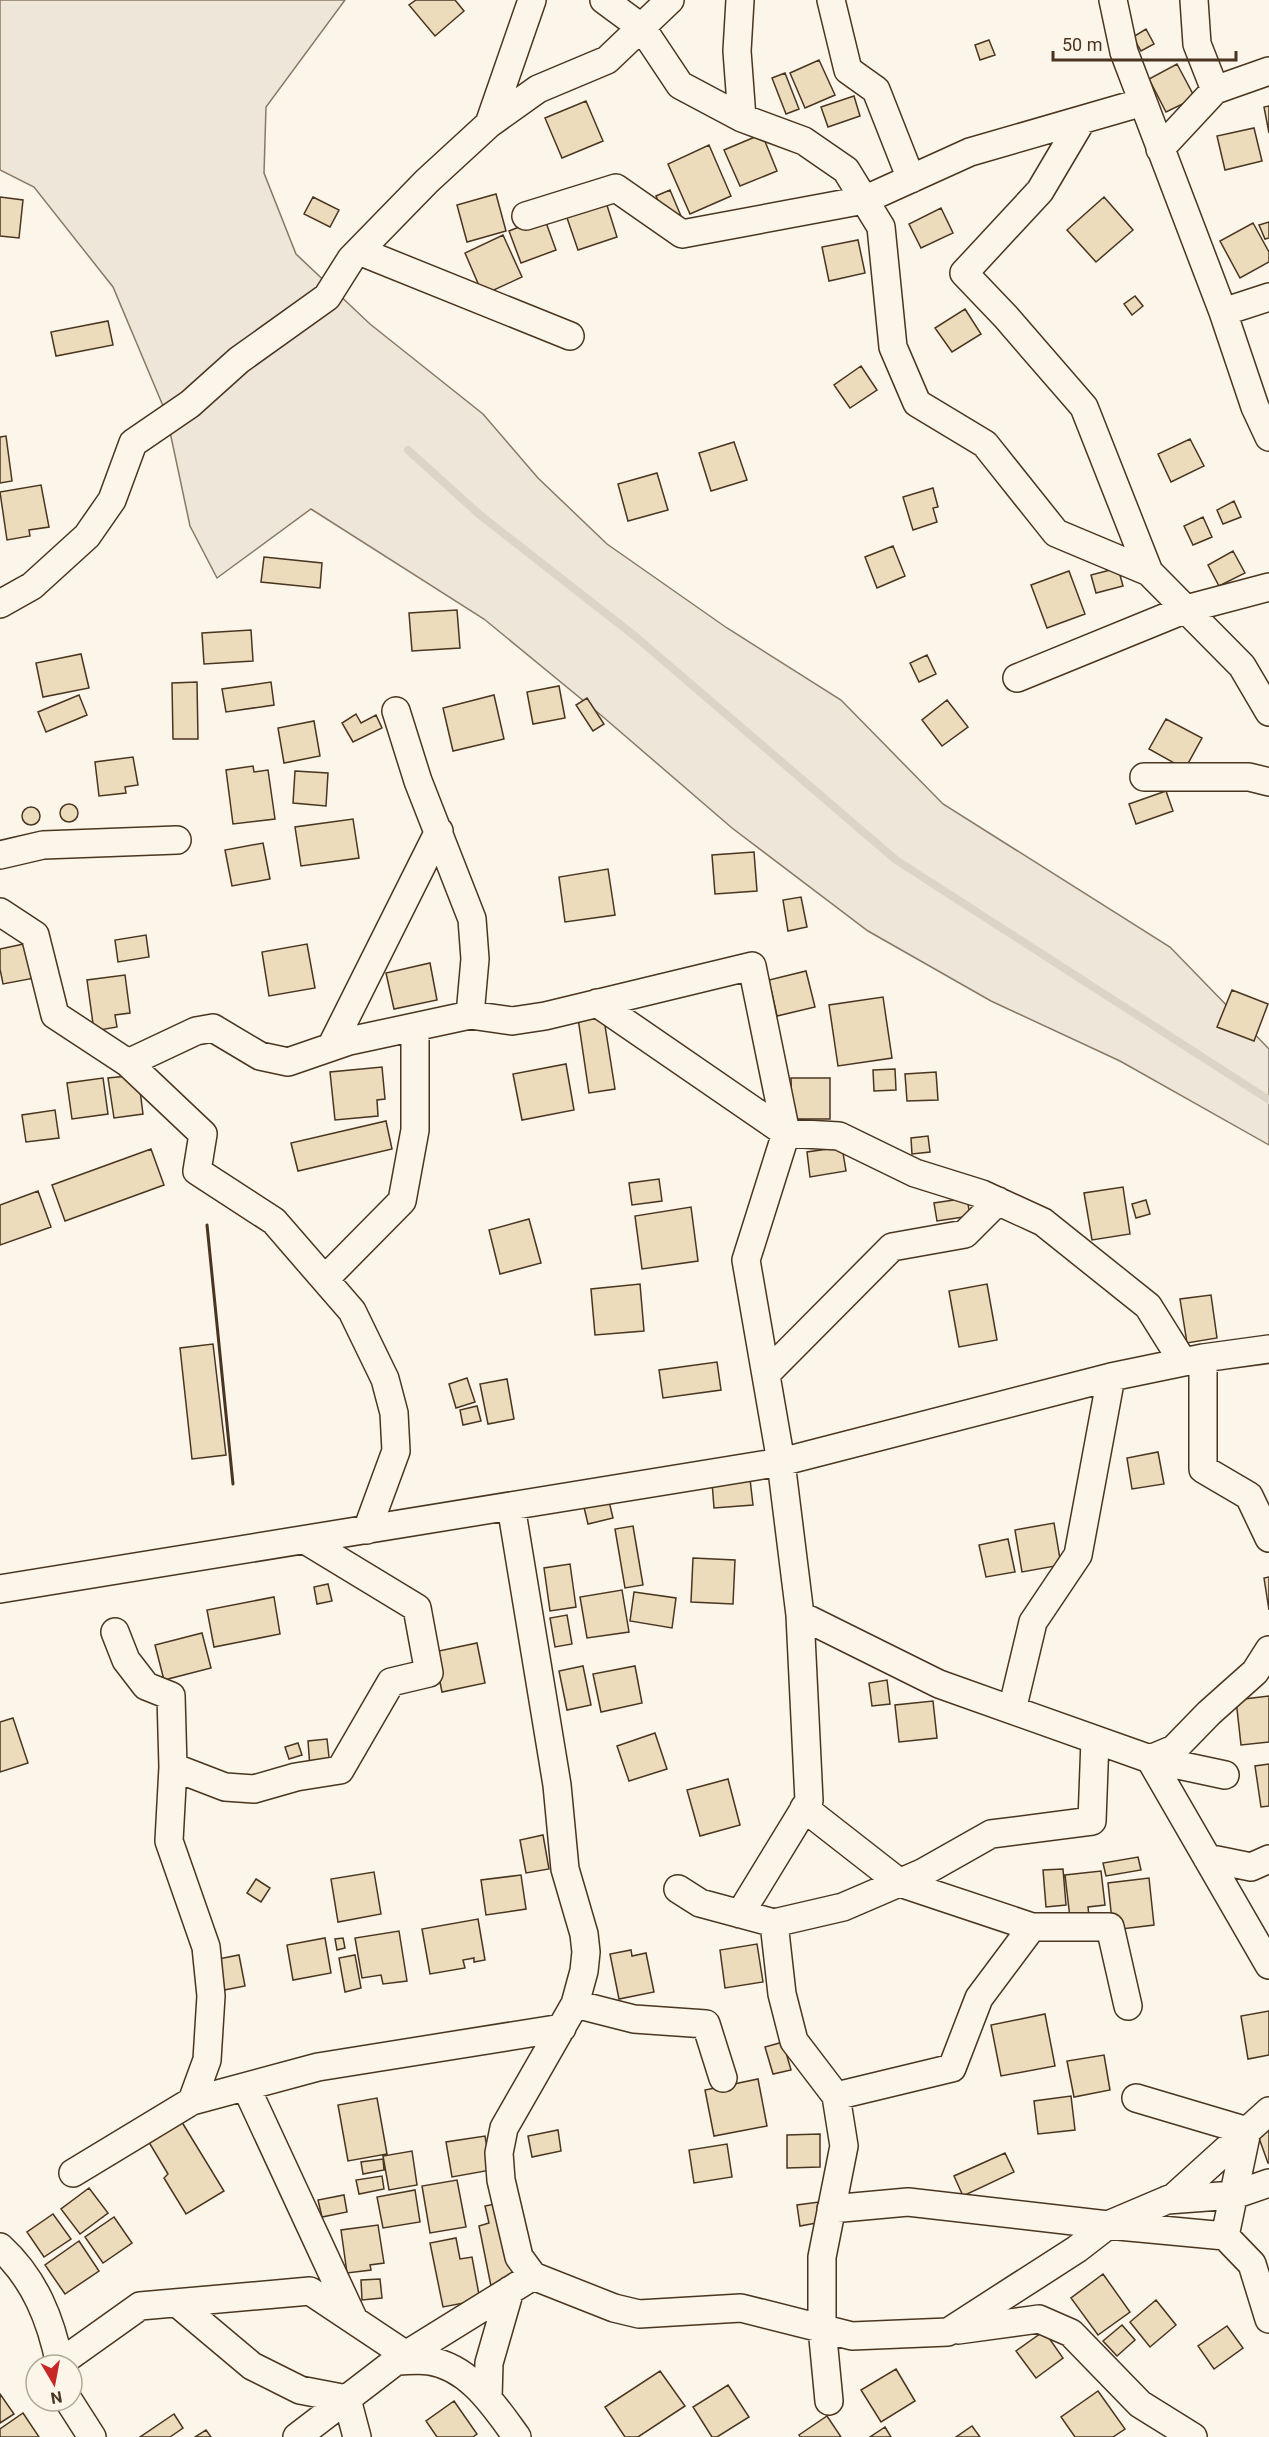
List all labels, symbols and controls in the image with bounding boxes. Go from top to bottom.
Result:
scale bar [1053,24,1236,62]
text: 50 m [1062,34,1102,55]
north arrow [24,2353,84,2413]
text: N [49,2387,64,2408]

